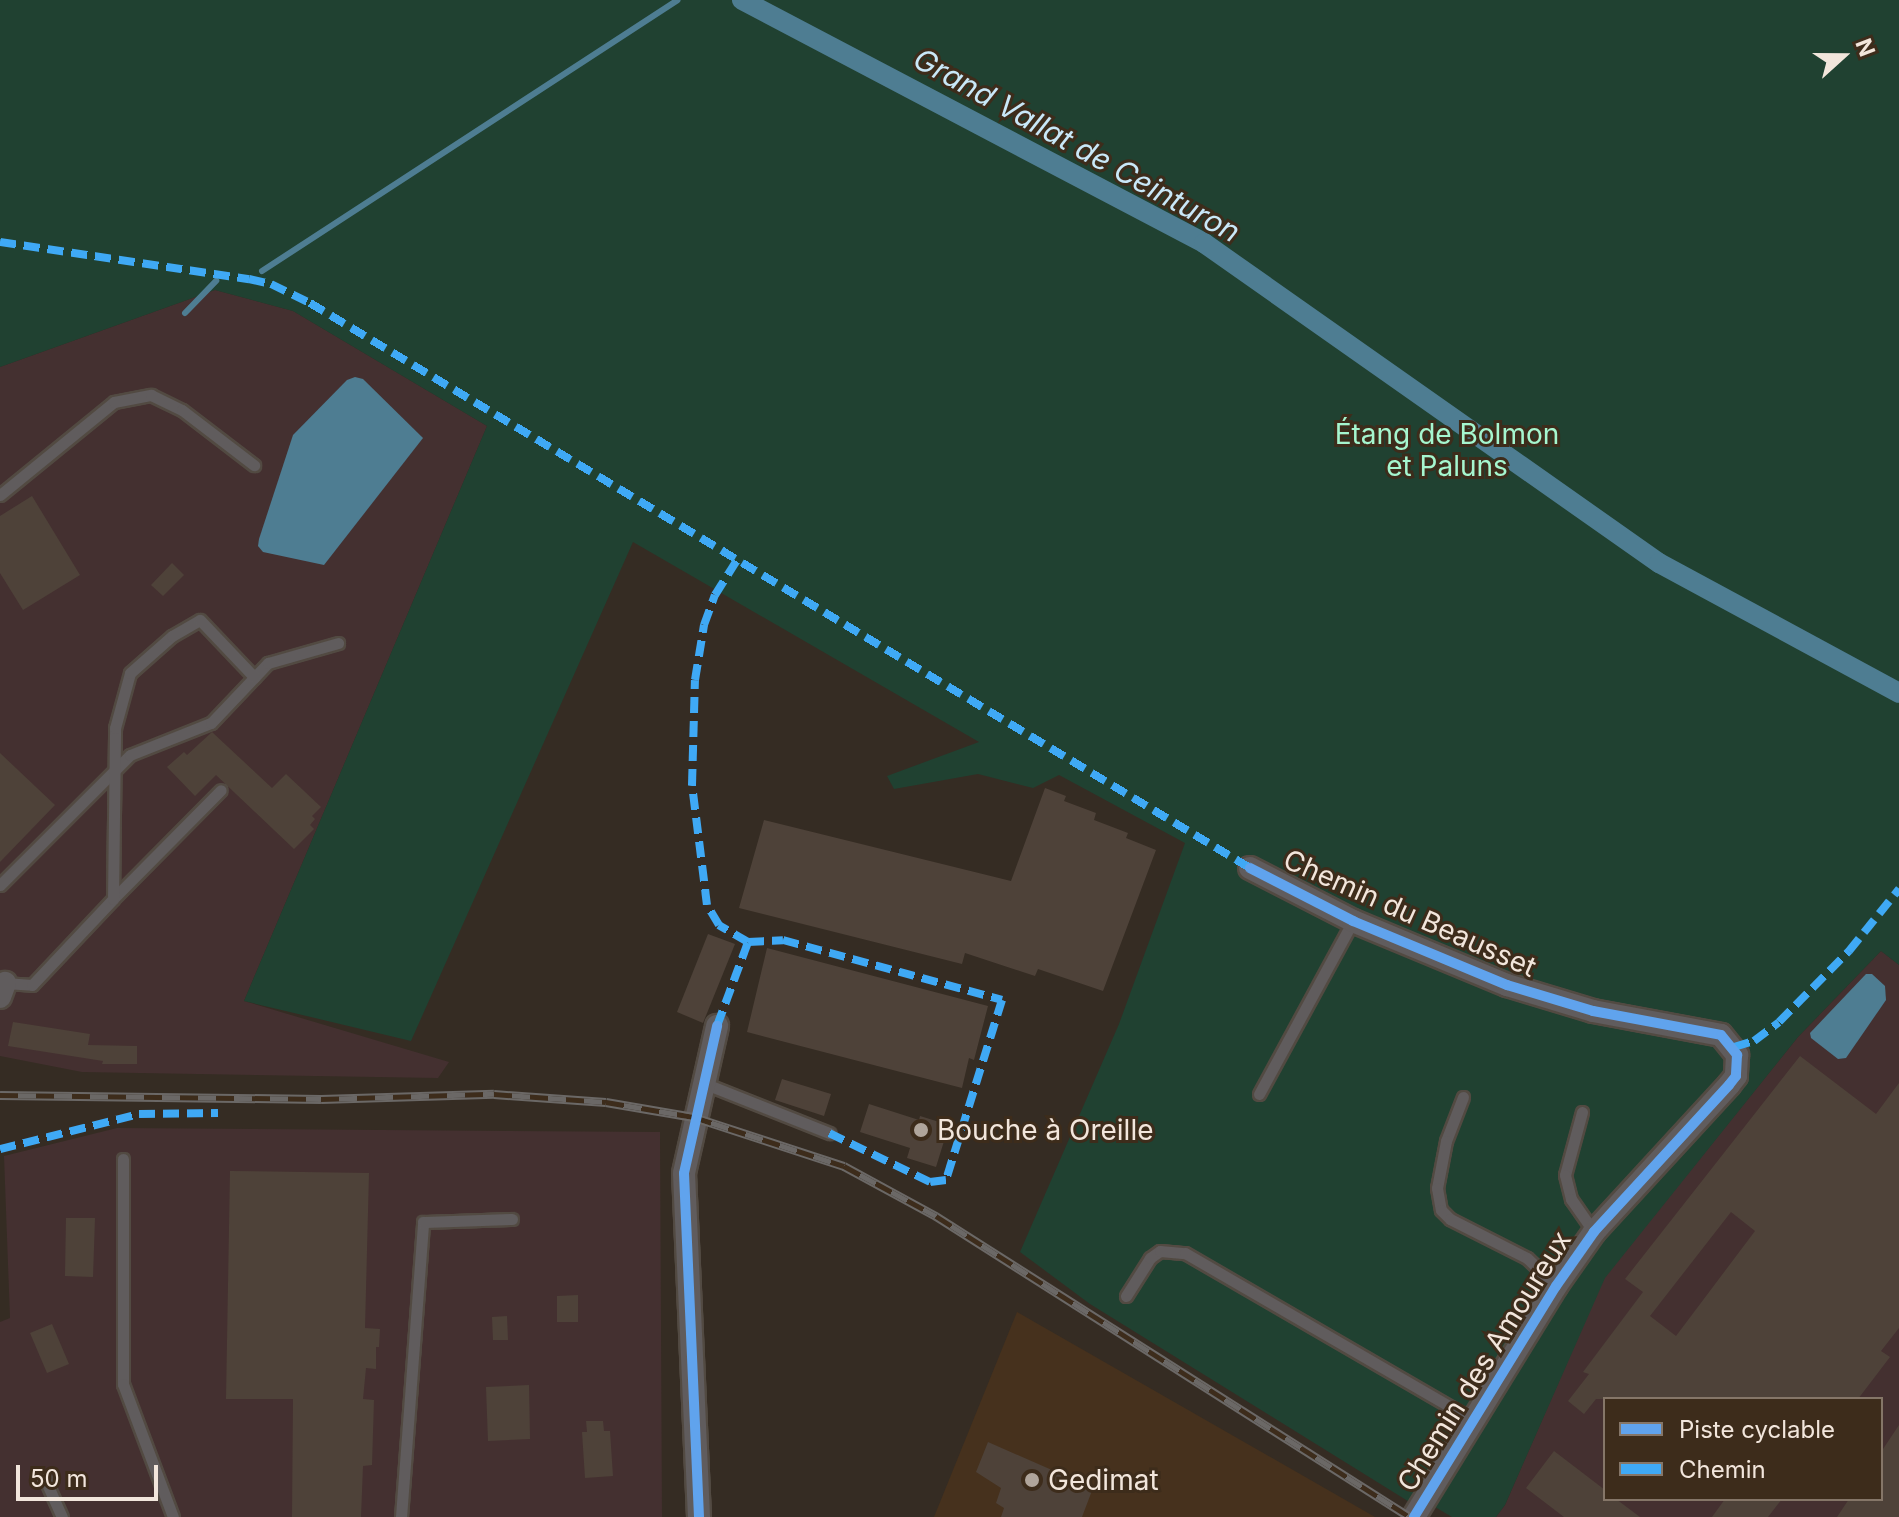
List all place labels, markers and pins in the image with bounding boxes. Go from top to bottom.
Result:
place label: Bouche à Oreille [937,1113,1153,1147]
marker: Bouche à Oreille [912,1121,930,1139]
place label: Gedimat [1048,1463,1159,1497]
marker: Gedimat [1023,1471,1041,1489]

